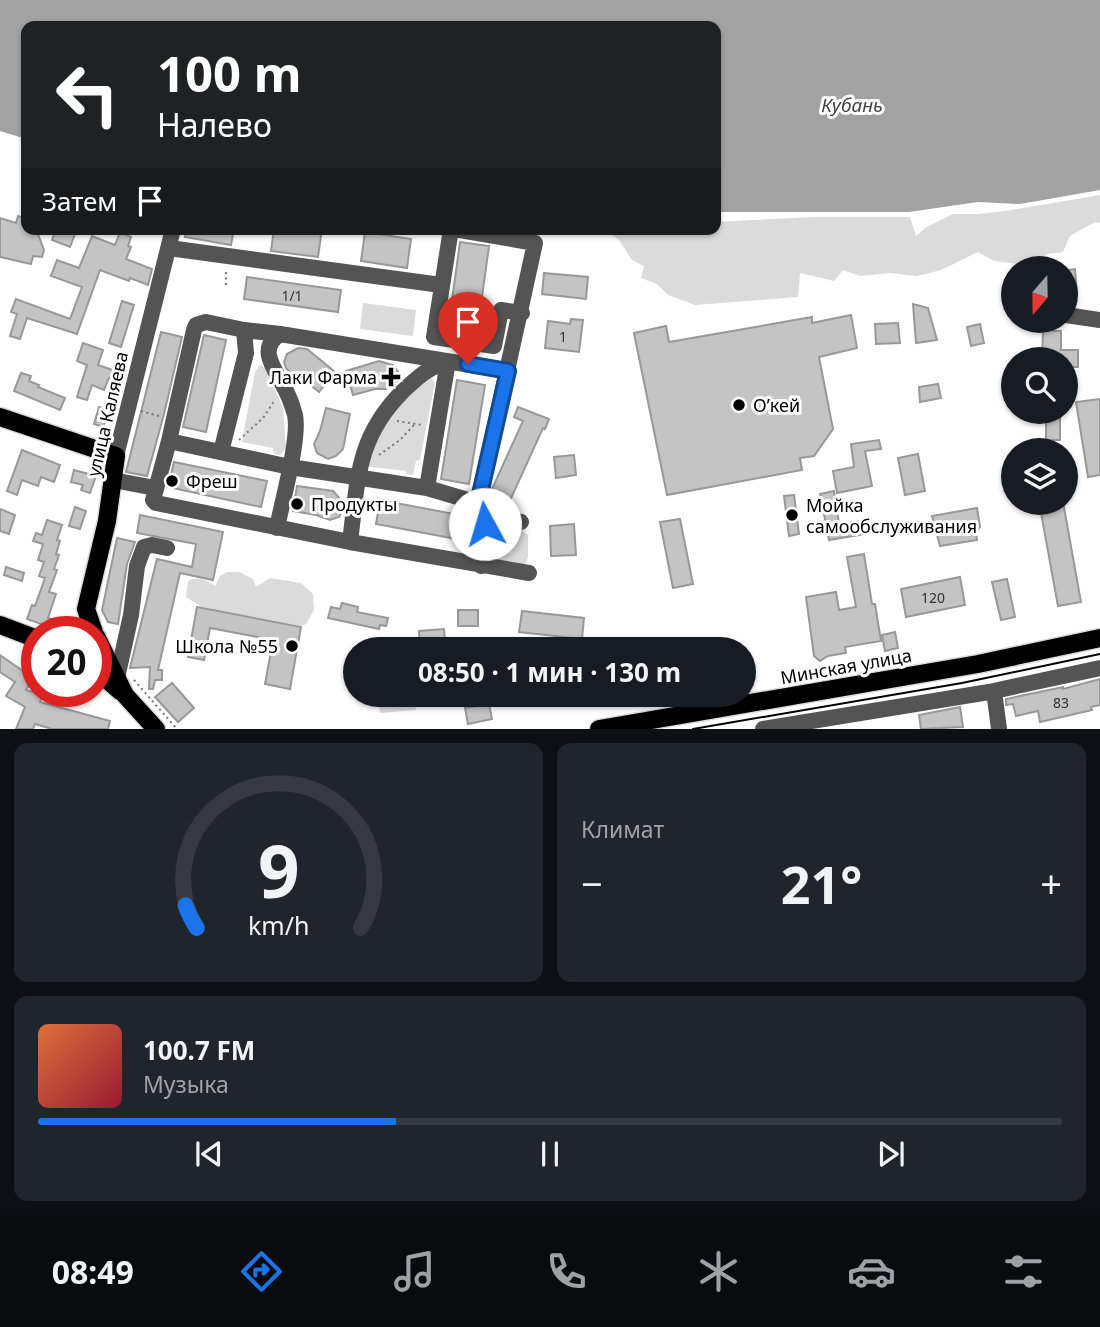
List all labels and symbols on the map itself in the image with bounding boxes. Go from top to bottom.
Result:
water label: Кубань [821,92,883,118]
north arrow [1001,256,1078,332]
house number: 1/1 [281,286,303,305]
pin [438,292,498,364]
house number: 1 [559,327,567,346]
street label: улица Каляева [81,349,133,479]
place label: Лаки Фарма [270,365,377,389]
marker: Лаки Фарма [383,369,399,385]
place label: О’кей [753,393,800,417]
marker: О’кей [731,397,747,413]
place label: Фреш [186,469,238,493]
marker: Фреш [164,473,180,489]
position arrow [448,487,522,561]
place label: Продукты [311,492,397,516]
place label: Мойка самообслуживания [806,493,977,538]
marker: Продукты [289,496,305,512]
marker: Мойка самообслуживания [784,507,800,523]
house number: 120 [921,588,945,607]
speed limit sign: 20 [21,616,112,707]
place label: Школа №55 [175,634,278,658]
marker: Школа №55 [284,638,300,654]
street label: Минская улица [779,643,913,689]
house number: 83 [1053,693,1069,712]

